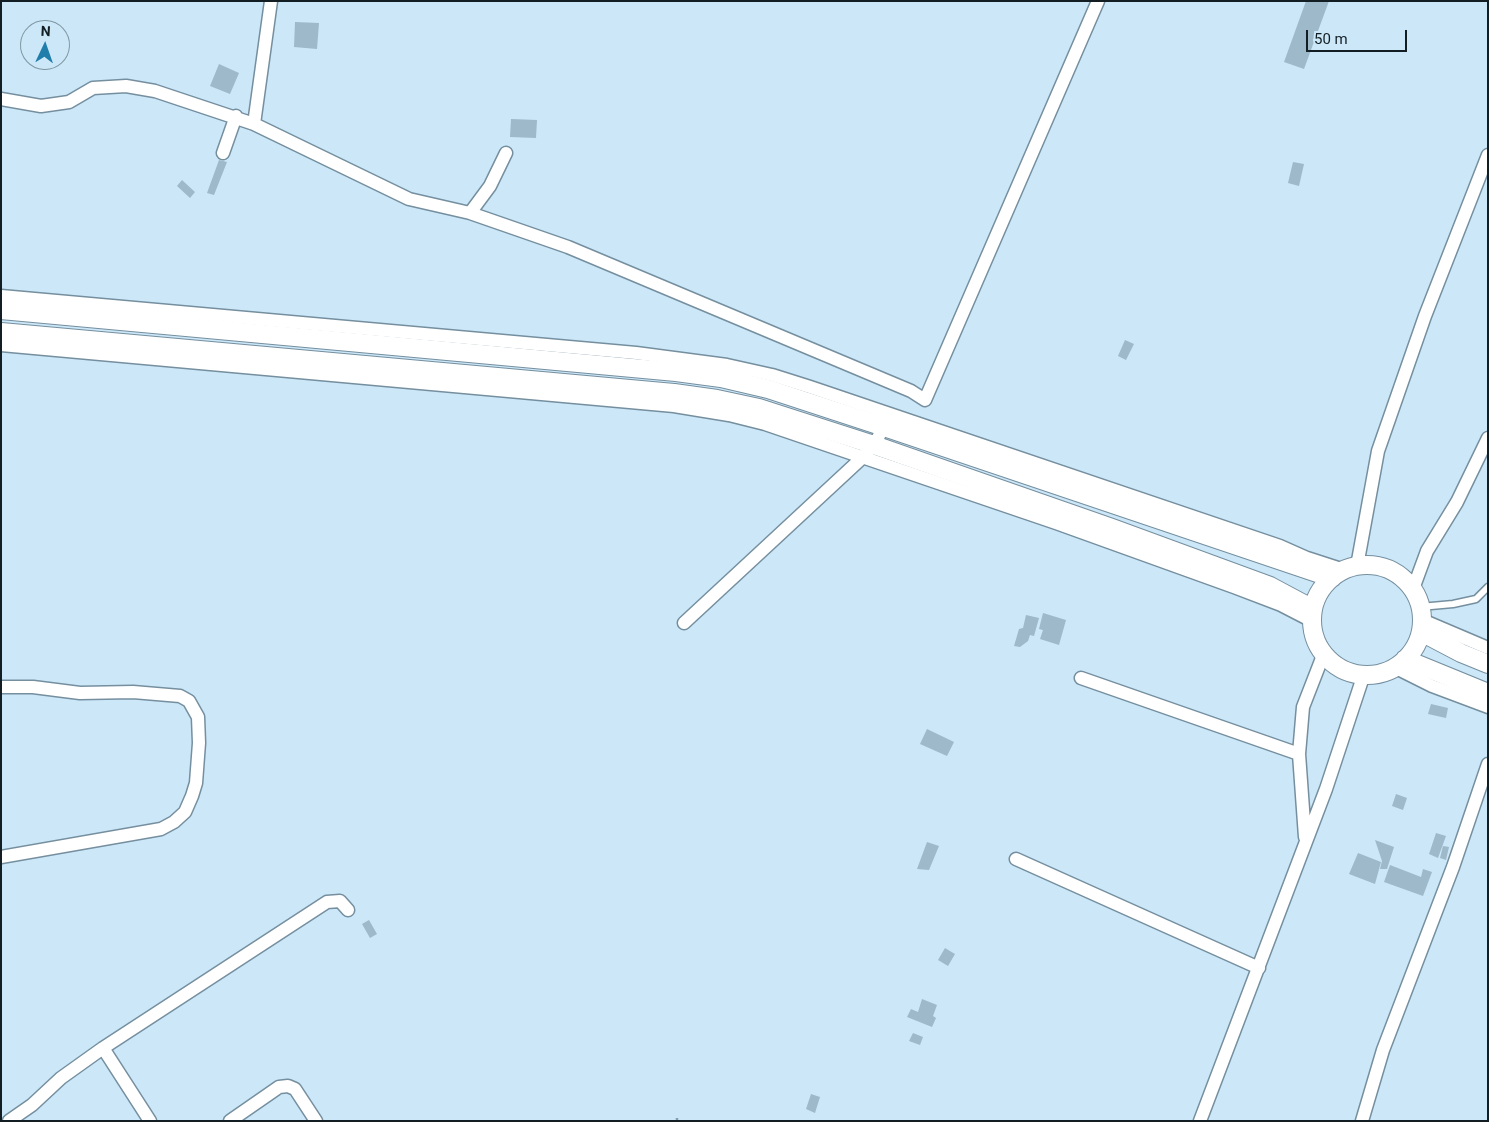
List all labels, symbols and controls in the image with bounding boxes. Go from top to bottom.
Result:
north arrow [20,20,70,70]
scale bar [1309,20,1410,52]
text: N [40,23,51,39]
text: 50 m [1314,30,1348,48]

